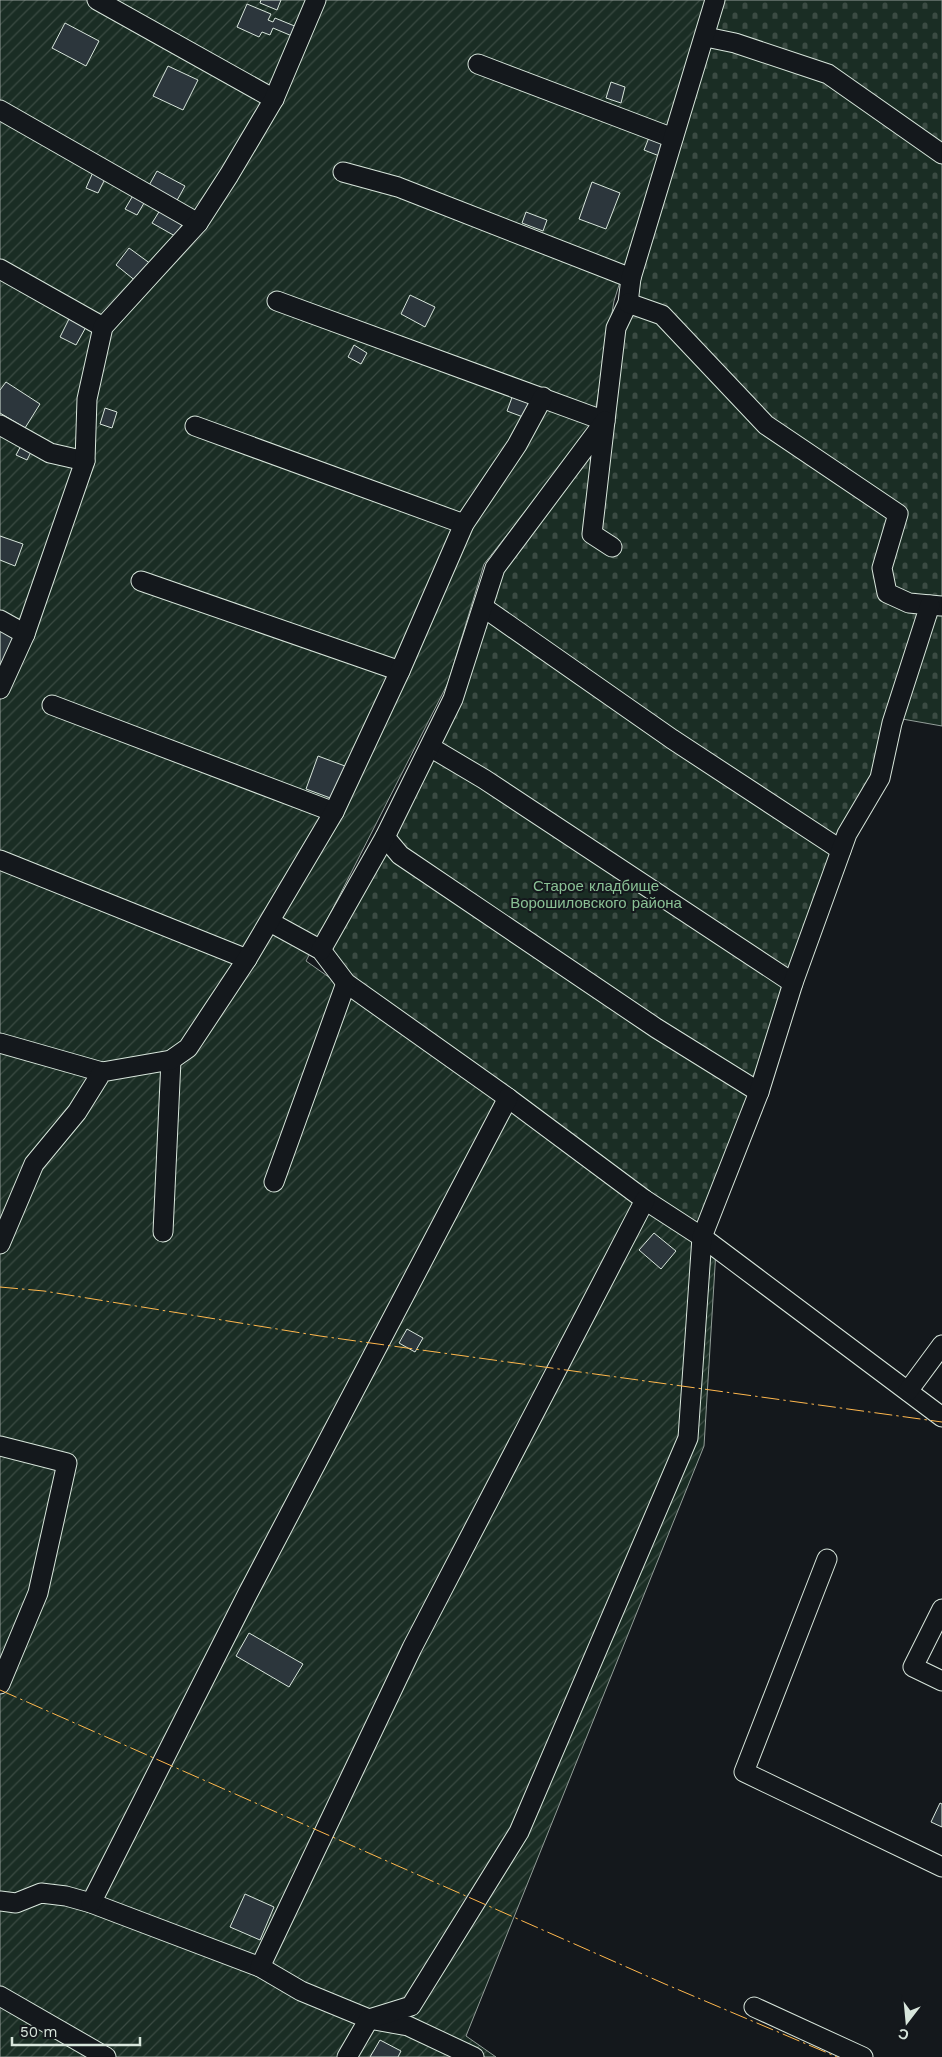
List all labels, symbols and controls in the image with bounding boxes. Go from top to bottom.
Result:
park label: Старое кладбище Ворошиловского района [510,877,683,912]
north arrow [882,1997,932,2047]
scale bar [12,2014,140,2046]
text: 50 m [20,2023,57,2041]
text: С [896,2025,910,2044]

